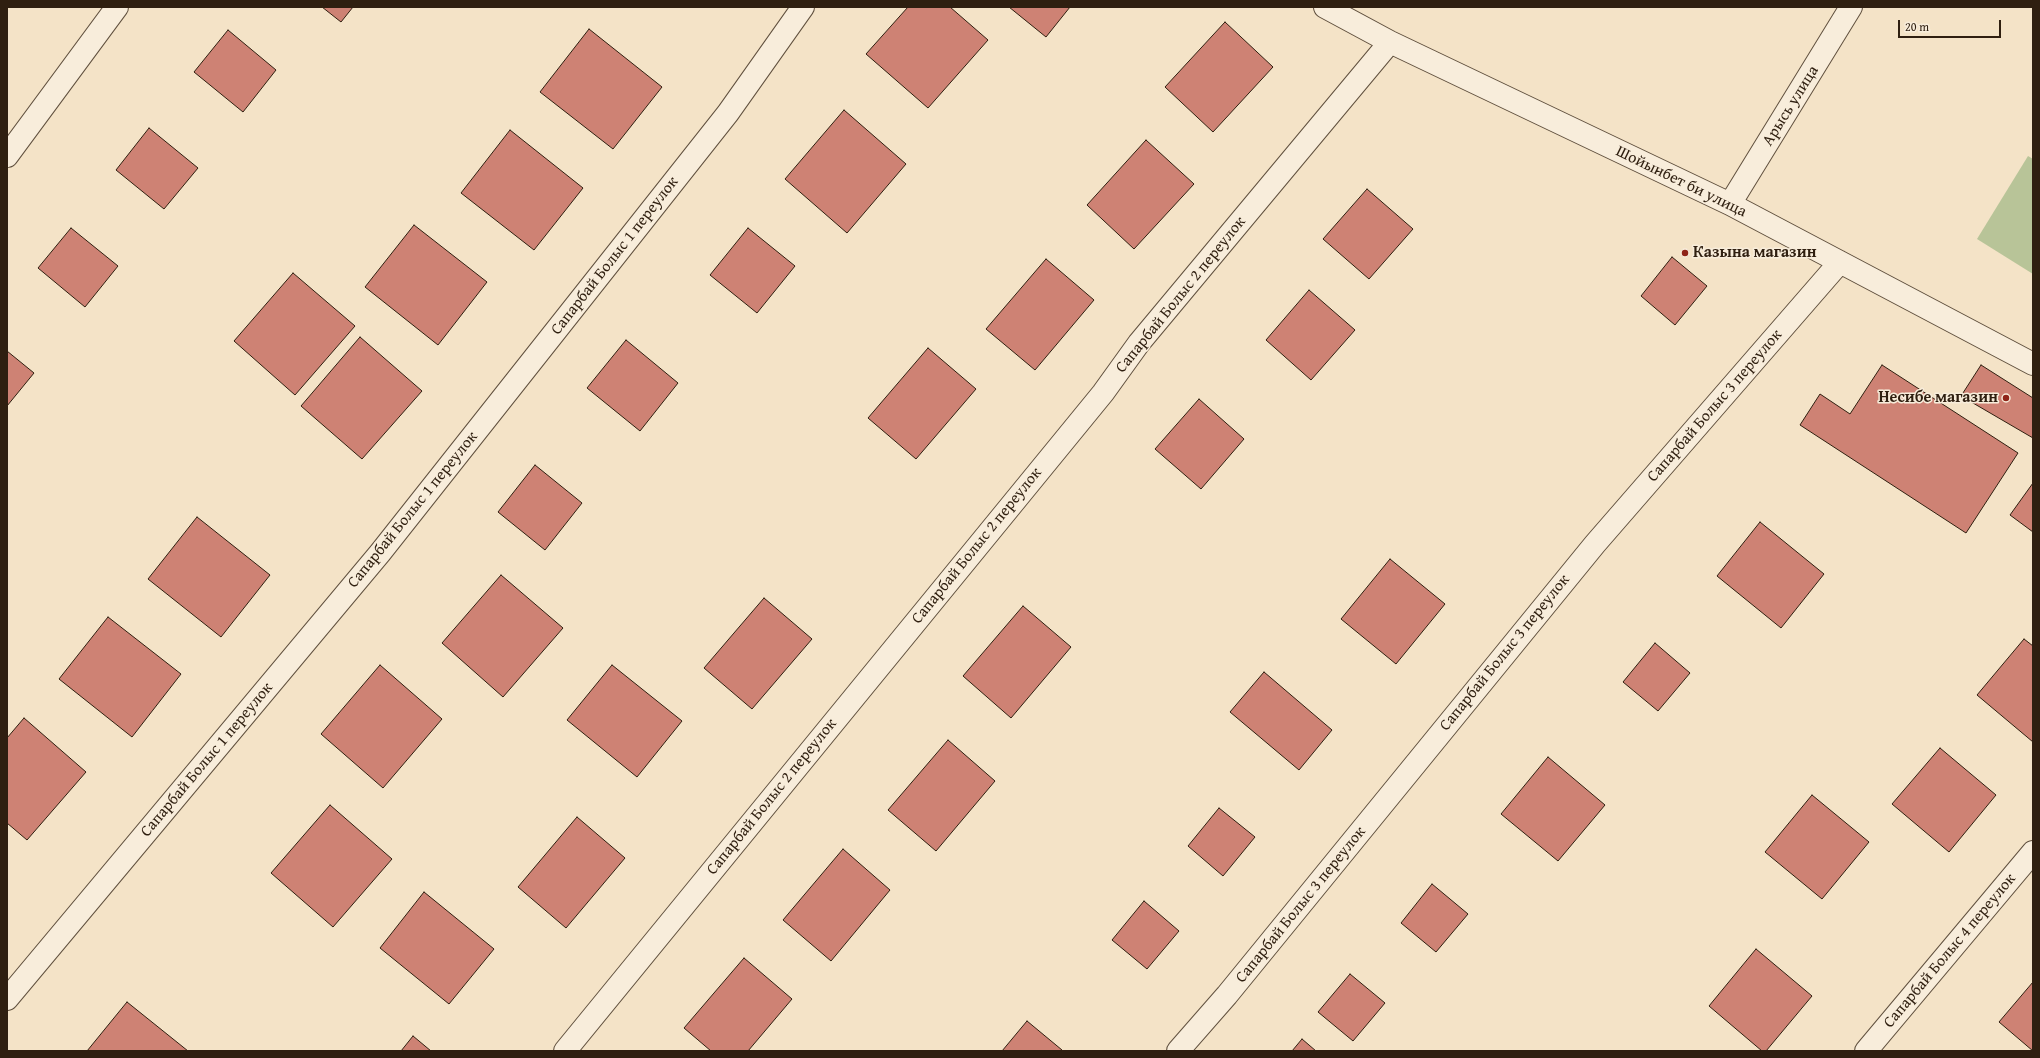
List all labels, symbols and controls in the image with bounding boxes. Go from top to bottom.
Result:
scale bar [1900,12,2003,38]
text: 20 m [1905,18,1929,35]
street label: Арысь улица [1759,62,1823,150]
street label: Шойынбет би улица [1613,142,1749,222]
street label: Сапарбай Болыс 1 переулок [547,173,683,339]
street label: Сапарбай Болыс 2 переулок [1112,213,1250,377]
place label: Казына магазин [1693,243,1817,263]
marker: Казына магазин [1680,248,1690,258]
street label: Сапарбай Болыс 3 переулок [1644,326,1786,486]
place label: Несибе магазин [1878,388,1998,408]
marker: Несибе магазин [2001,393,2011,403]
street label: Сапарбай Болыс 1 переулок [344,428,482,592]
street label: Сапарбай Болыс 2 переулок [908,464,1046,628]
street label: Сапарбай Болыс 3 переулок [1436,571,1574,735]
street label: Сапарбай Болыс 1 переулок [137,679,277,841]
street label: Сапарбай Болыс 2 переулок [703,715,841,879]
street label: Сапарбай Болыс 3 переулок [1232,823,1370,987]
street label: Сапарбай Болыс 4 переулок [1880,870,2020,1032]

